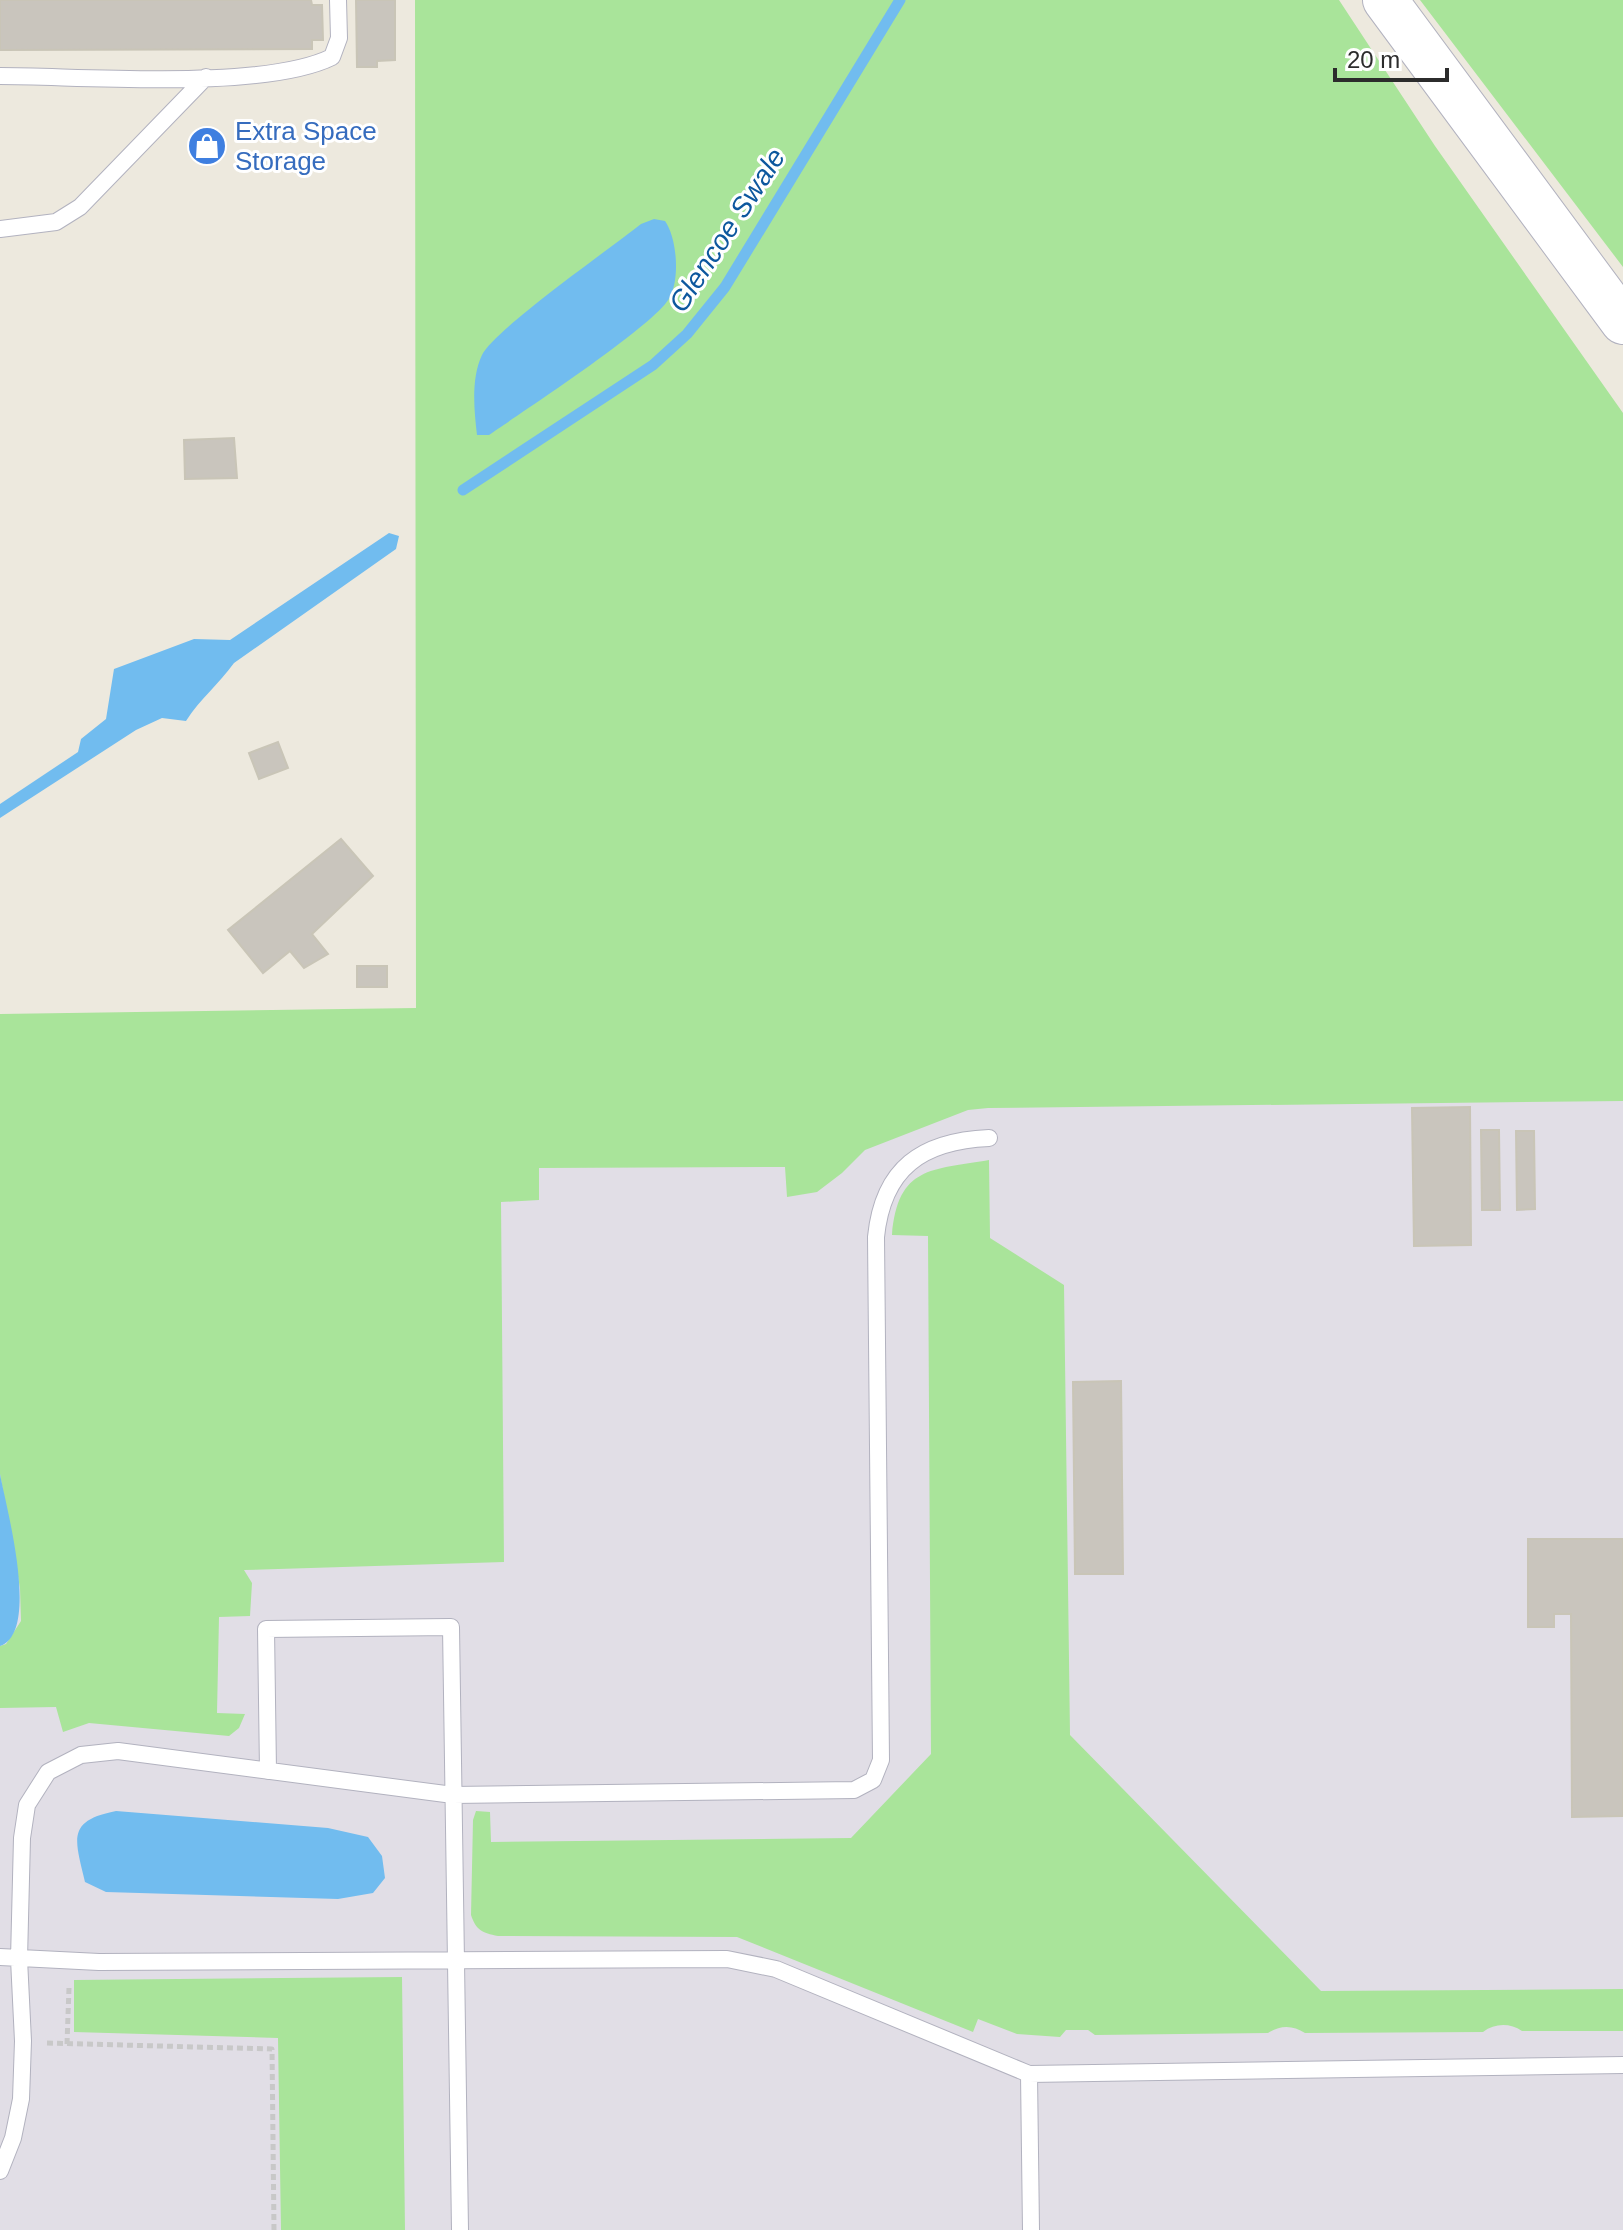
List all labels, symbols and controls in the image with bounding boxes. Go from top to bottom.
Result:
scale bar [1335,32,1447,82]
text: 20 m [1347,46,1400,73]
place label: Extra Space Storage [235,116,377,176]
shop icon: Extra Space Storage [186,125,228,167]
water label: Glencoe Swale [663,143,791,317]

